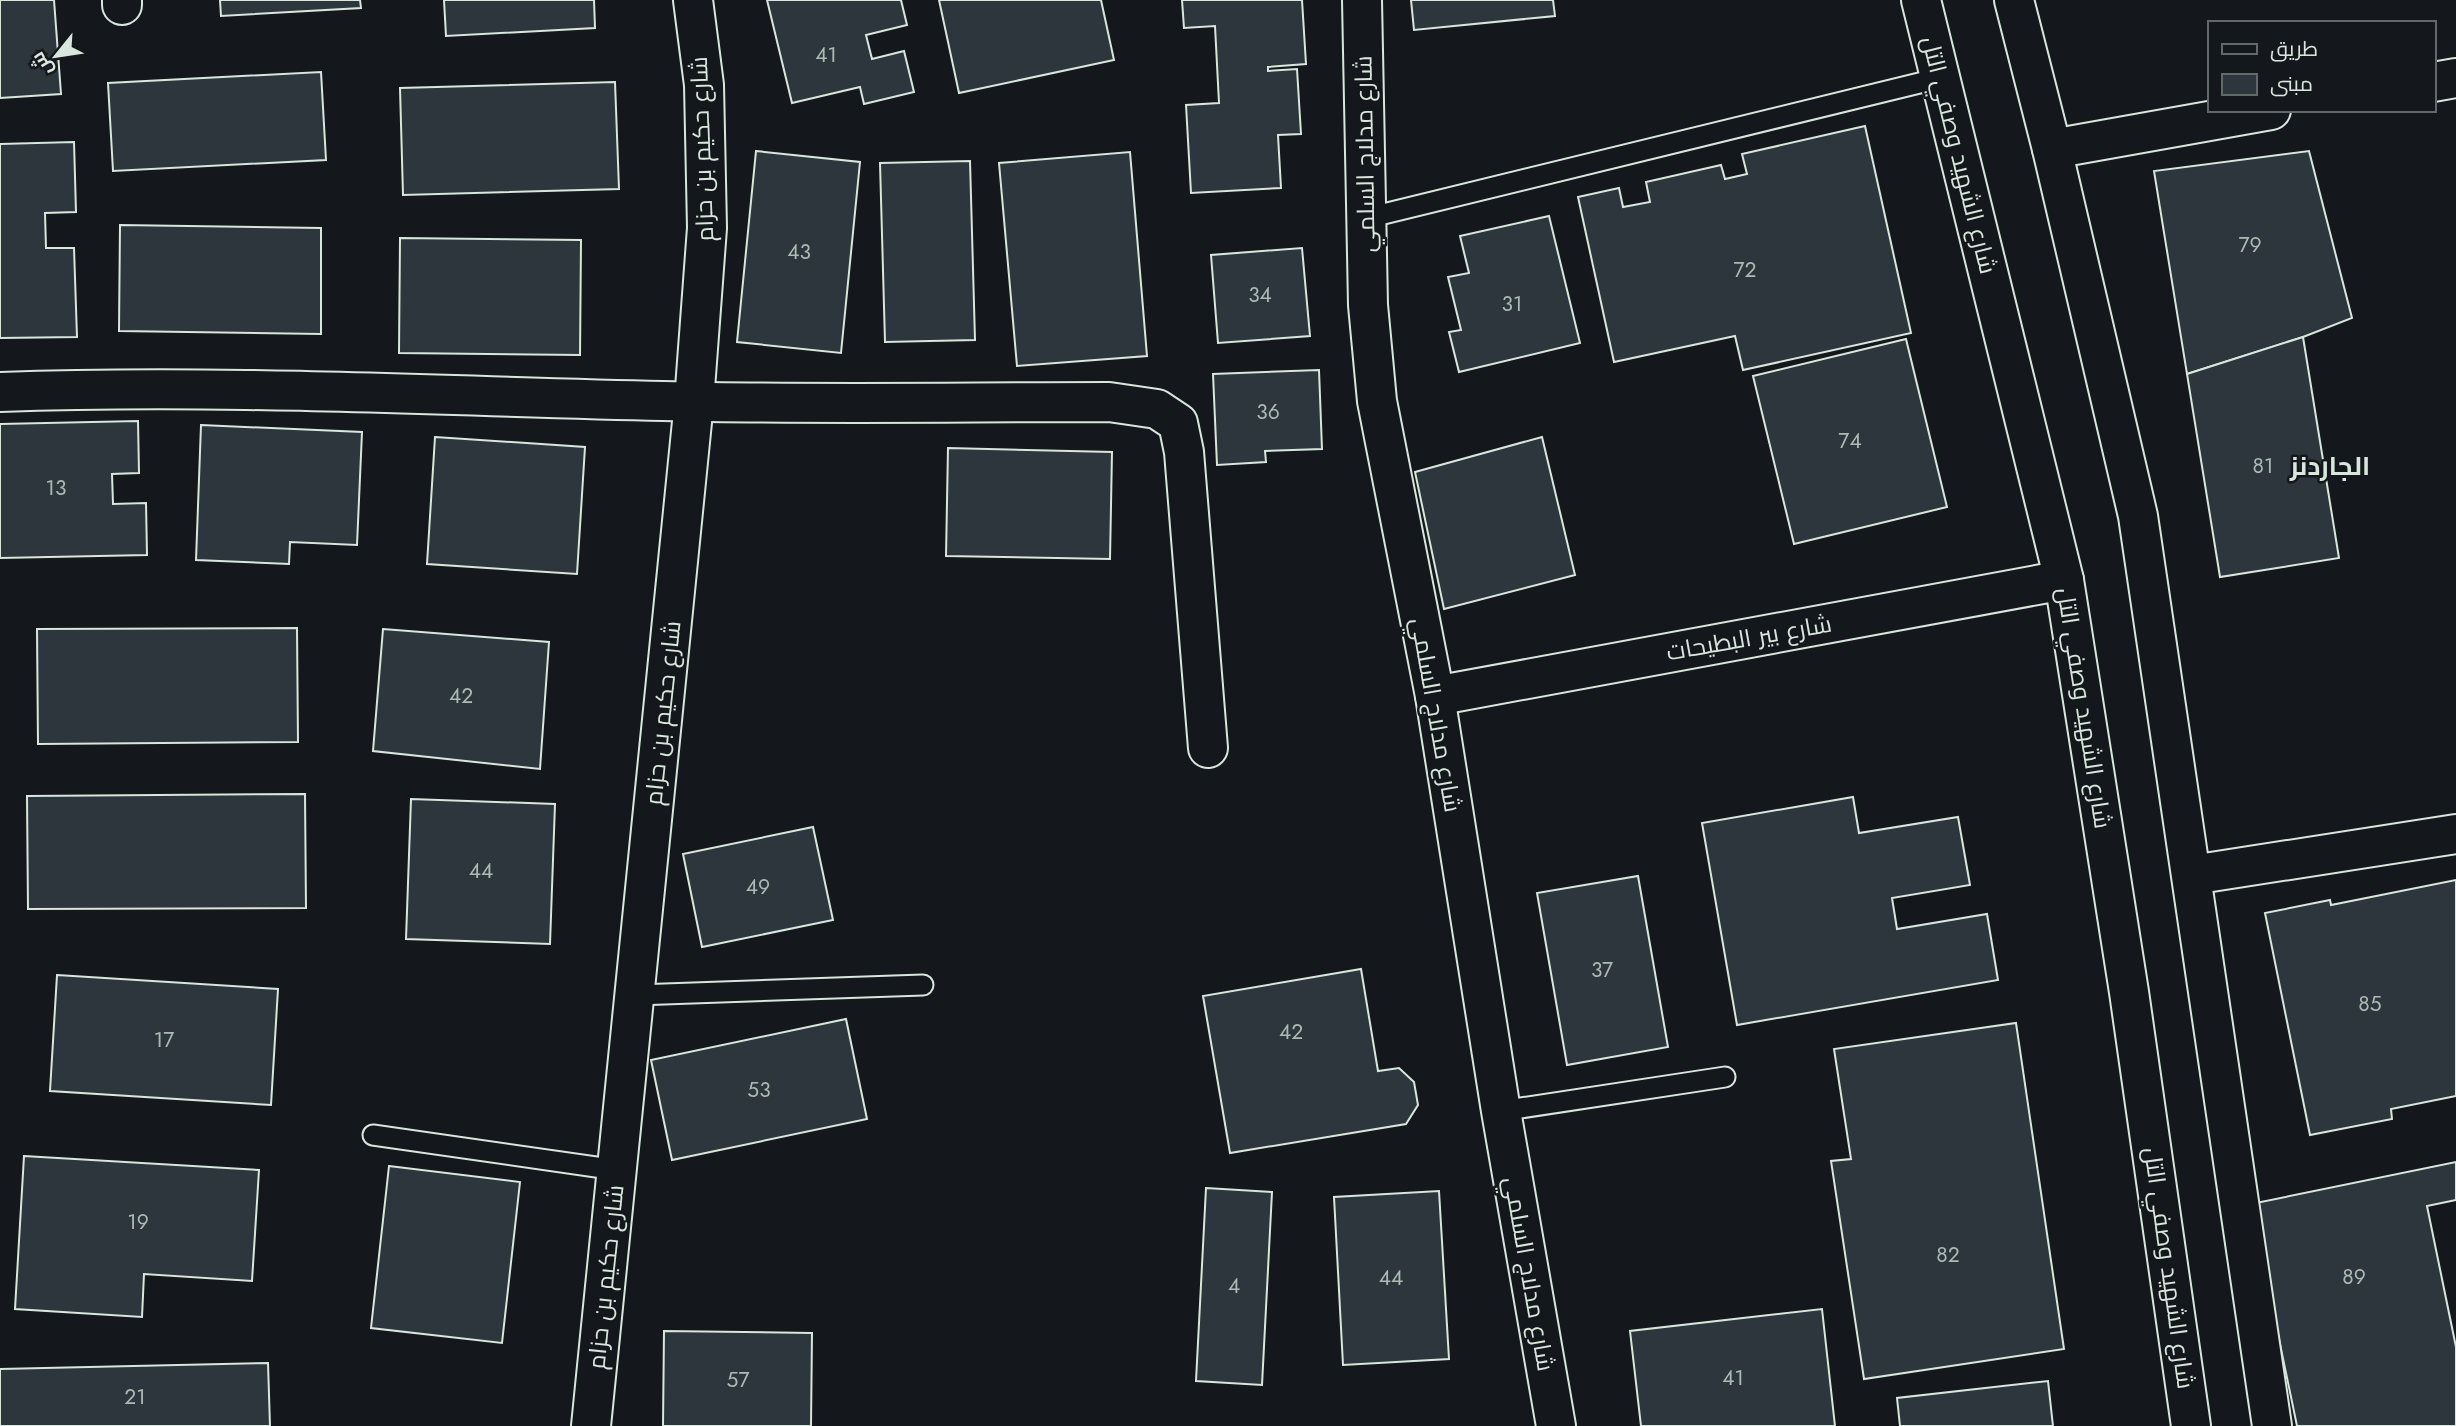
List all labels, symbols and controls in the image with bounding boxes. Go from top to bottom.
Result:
north arrow [21,21,91,91]
legend [2208,21,2435,112]
street label: شارع الشهيد وصفي التل [1911,32,2006,278]
text: طريق [2270,34,2318,64]
house number: 41 [815,40,837,70]
text: ش [24,47,59,82]
street label: شارع مدلاج السلمي [1345,55,1386,253]
street label: شارع حكيم بن حزام [681,56,722,242]
text: مبنى [2270,69,2313,99]
house number: 79 [2238,230,2262,260]
house number: 43 [787,237,811,267]
house number: 72 [1734,255,1756,285]
house number: 34 [1248,280,1272,310]
house number: 31 [1502,289,1522,319]
house number: 36 [1256,397,1280,427]
house number: 74 [1838,426,1862,456]
district label: الجاردنز [2289,447,2370,485]
house number: 81 [2253,451,2273,481]
house number: 13 [46,473,66,503]
street label: شارع الشهيد وصفي التل [2046,585,2121,831]
street label: شارع بير البطيحات [1664,606,1834,669]
street label: شارع مدلاج السلمي [1400,615,1471,815]
street label: شارع حكيم بن حزام [635,619,690,807]
house number: 42 [449,681,473,711]
house number: 44 [469,856,493,886]
house number: 49 [746,872,770,902]
house number: 37 [1591,955,1613,985]
house number: 85 [2358,989,2382,1019]
house number: 42 [1279,1017,1303,1047]
house number: 17 [154,1025,174,1055]
house number: 53 [747,1075,771,1105]
street label: شارع الشهيد وصفي التل [2133,1145,2204,1391]
street label: شارع مدلاج السلمي [1493,1174,1564,1374]
street label: شارع حكيم بن حزام [578,1183,633,1371]
house number: 19 [127,1207,149,1237]
house number: 82 [1936,1240,1960,1270]
house number: 89 [2342,1262,2366,1292]
house number: 44 [1379,1263,1403,1293]
house number: 4 [1228,1271,1240,1301]
house number: 41 [1722,1363,1744,1393]
house number: 57 [727,1365,749,1395]
house number: 21 [124,1382,146,1412]

